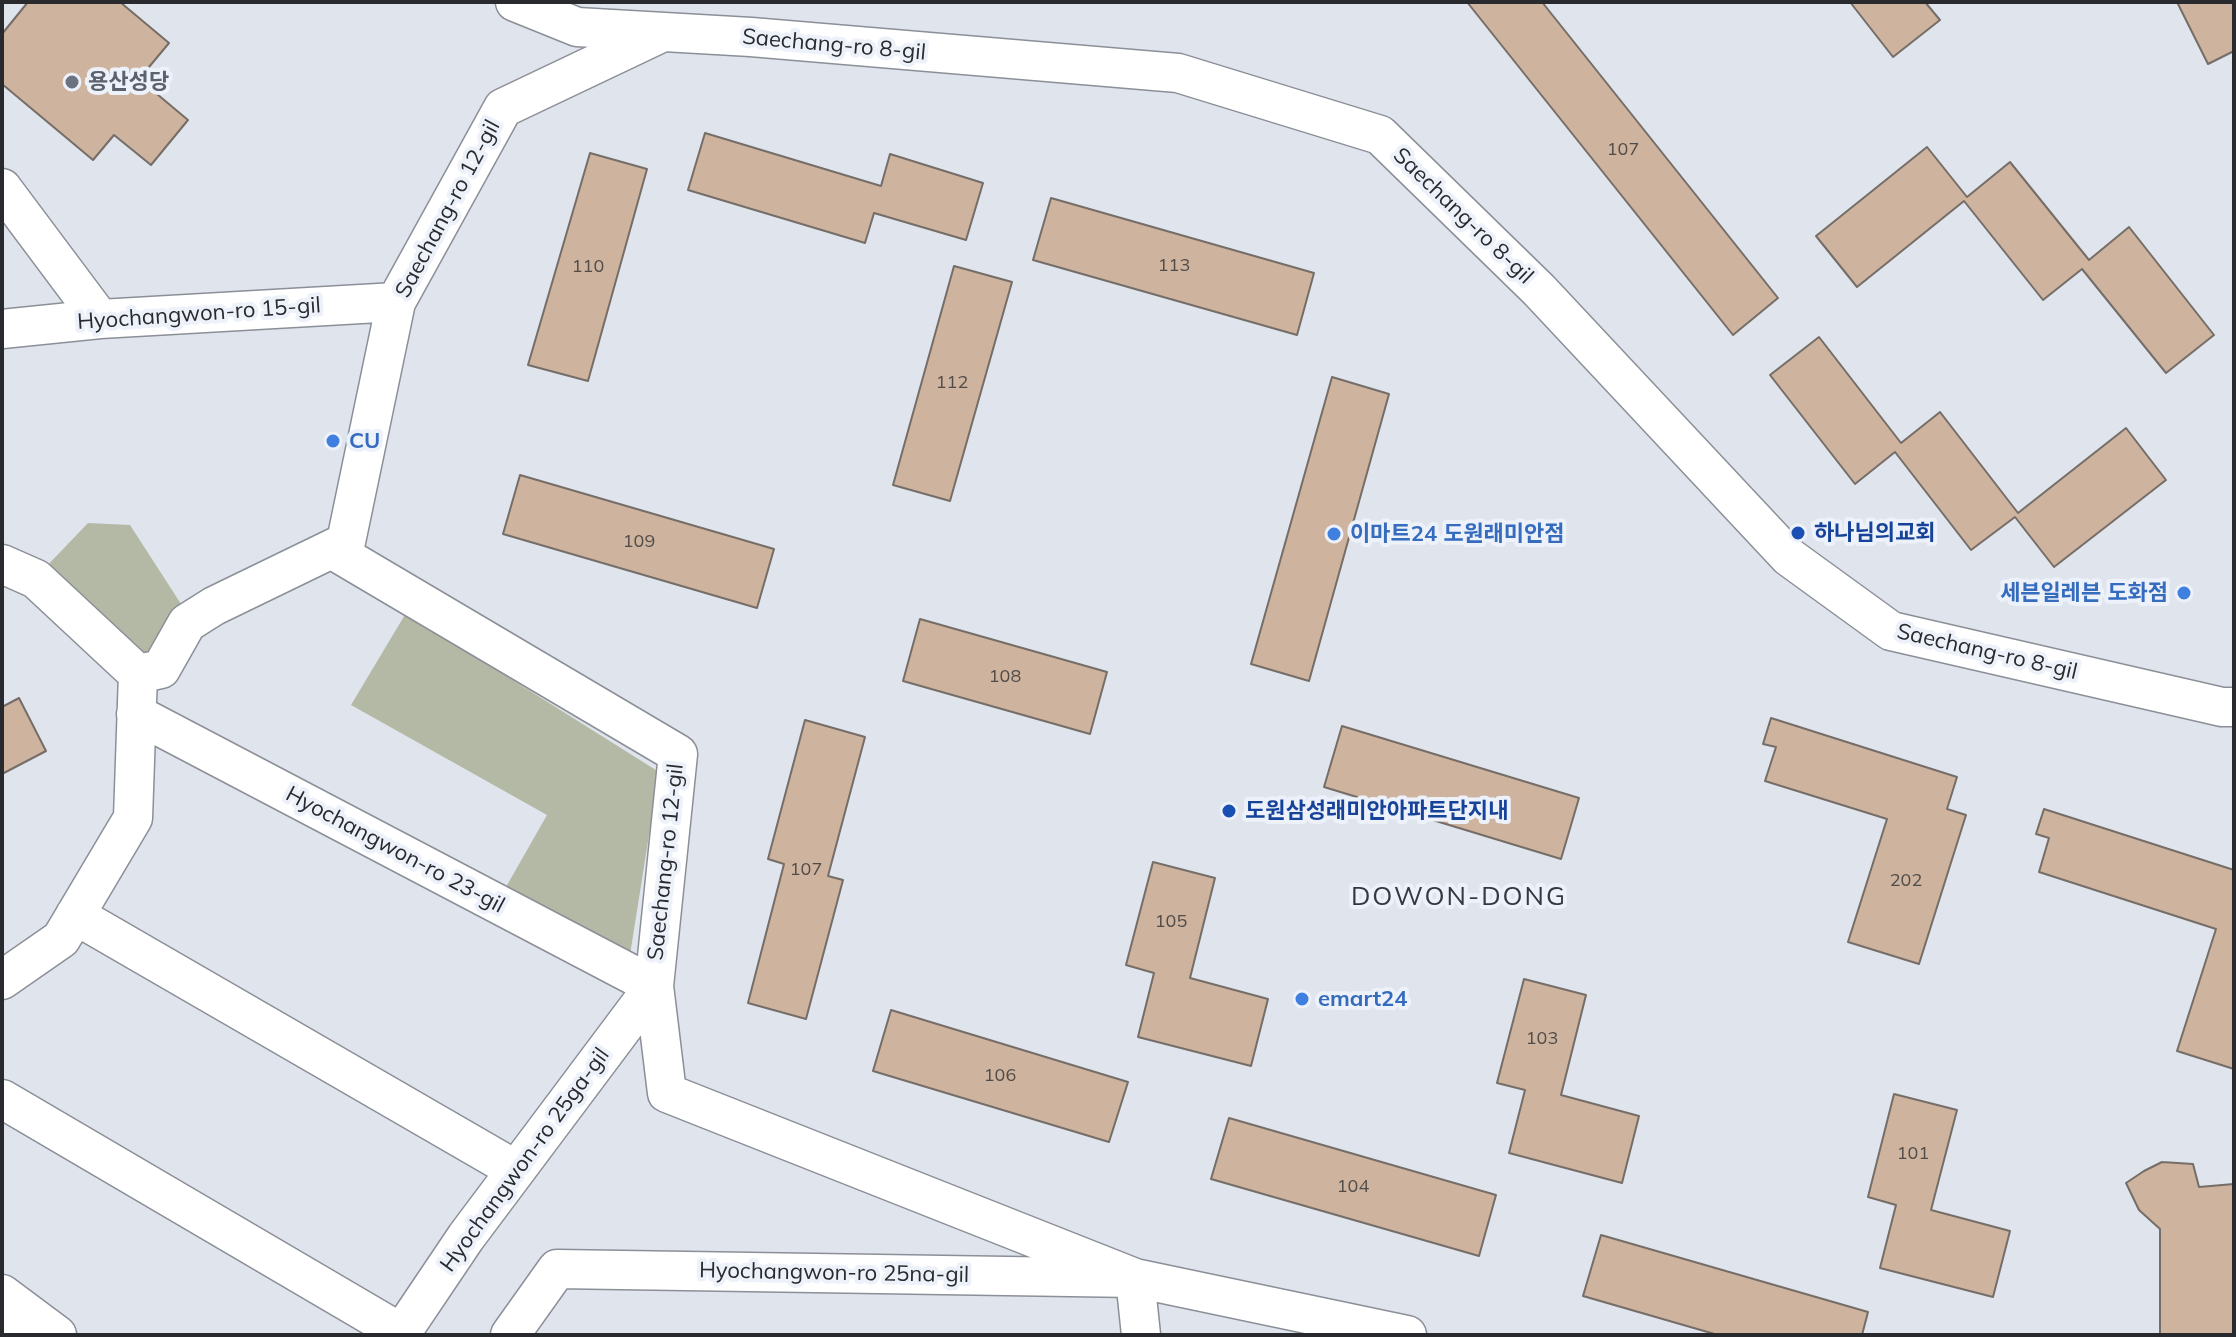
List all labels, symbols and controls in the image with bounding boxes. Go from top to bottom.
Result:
street label: Saechang-ro 8-gil [741,24,927,66]
place label: 용산성당 [88,69,169,95]
marker: 용산성당 [63,73,81,91]
street label: Saechang-ro 12-gil [390,116,506,302]
house number: 107 [1607,139,1639,161]
street label: Saechang-ro 8-gil [1388,143,1538,289]
house number: 113 [1158,255,1190,277]
house number: 110 [572,256,604,278]
street label: Hyochangwon-ro 15-gil [76,292,322,336]
house number: 112 [936,372,968,394]
place label: CU [349,428,380,454]
marker: CU [324,432,342,450]
place label: 하나님의교회 [1814,520,1935,546]
place label: 이마트24 도원래미안점 [1350,521,1565,547]
marker: 하나님의교회 [1789,524,1807,542]
marker: 이마트24 도원래미안점 [1325,525,1343,543]
house number: 109 [623,531,655,553]
place label: 세븐일레븐 도화점 [2000,580,2168,606]
marker: 세븐일레븐 도화점 [2175,584,2193,602]
street label: Saechang-ro 8-gil [1894,618,2080,686]
house number: 108 [989,666,1021,688]
street label: Saechang-ro 12-gil [643,762,689,962]
street label: Hyochangwon-ro 23-gil [281,781,509,919]
place label: 도원삼성래미안아파트단지내 [1245,798,1508,824]
marker: 도원삼성래미안아파트단지내 [1220,802,1238,820]
house number: 107 [790,859,822,881]
house number: 202 [1890,870,1922,892]
district label: DOWON-DONG [1351,881,1567,913]
house number: 105 [1155,911,1187,933]
place label: emart24 [1318,986,1407,1012]
marker: emart24 [1293,990,1311,1008]
house number: 103 [1526,1028,1558,1050]
street label: Hyochangwon-ro 25ga-gil [435,1043,615,1277]
house number: 106 [984,1065,1016,1087]
house number: 101 [1897,1143,1929,1165]
house number: 104 [1337,1176,1369,1198]
street label: Hyochangwon-ro 25na-gil [699,1257,969,1289]

